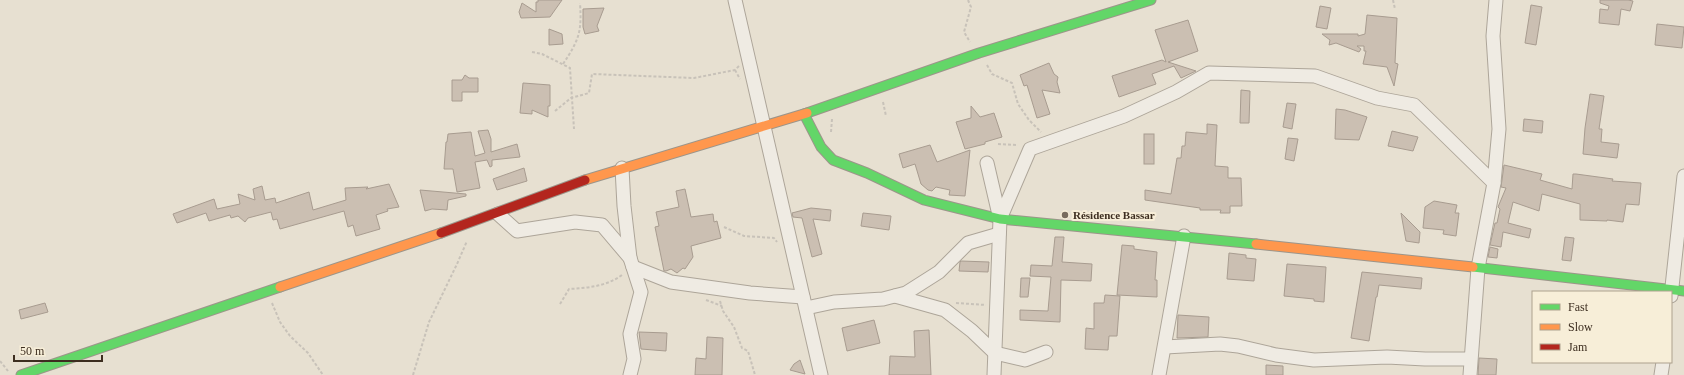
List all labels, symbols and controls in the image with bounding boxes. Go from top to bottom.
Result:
place label: Résidence Bassar [1073,209,1155,221]
marker: Résidence Bassar [1060,210,1070,220]
legend [1532,291,1672,363]
text: Fast [1568,300,1589,314]
text: Slow [1568,320,1593,334]
scale bar [14,337,102,363]
text: Jam [1568,340,1588,354]
text: 50 m [20,344,45,358]

